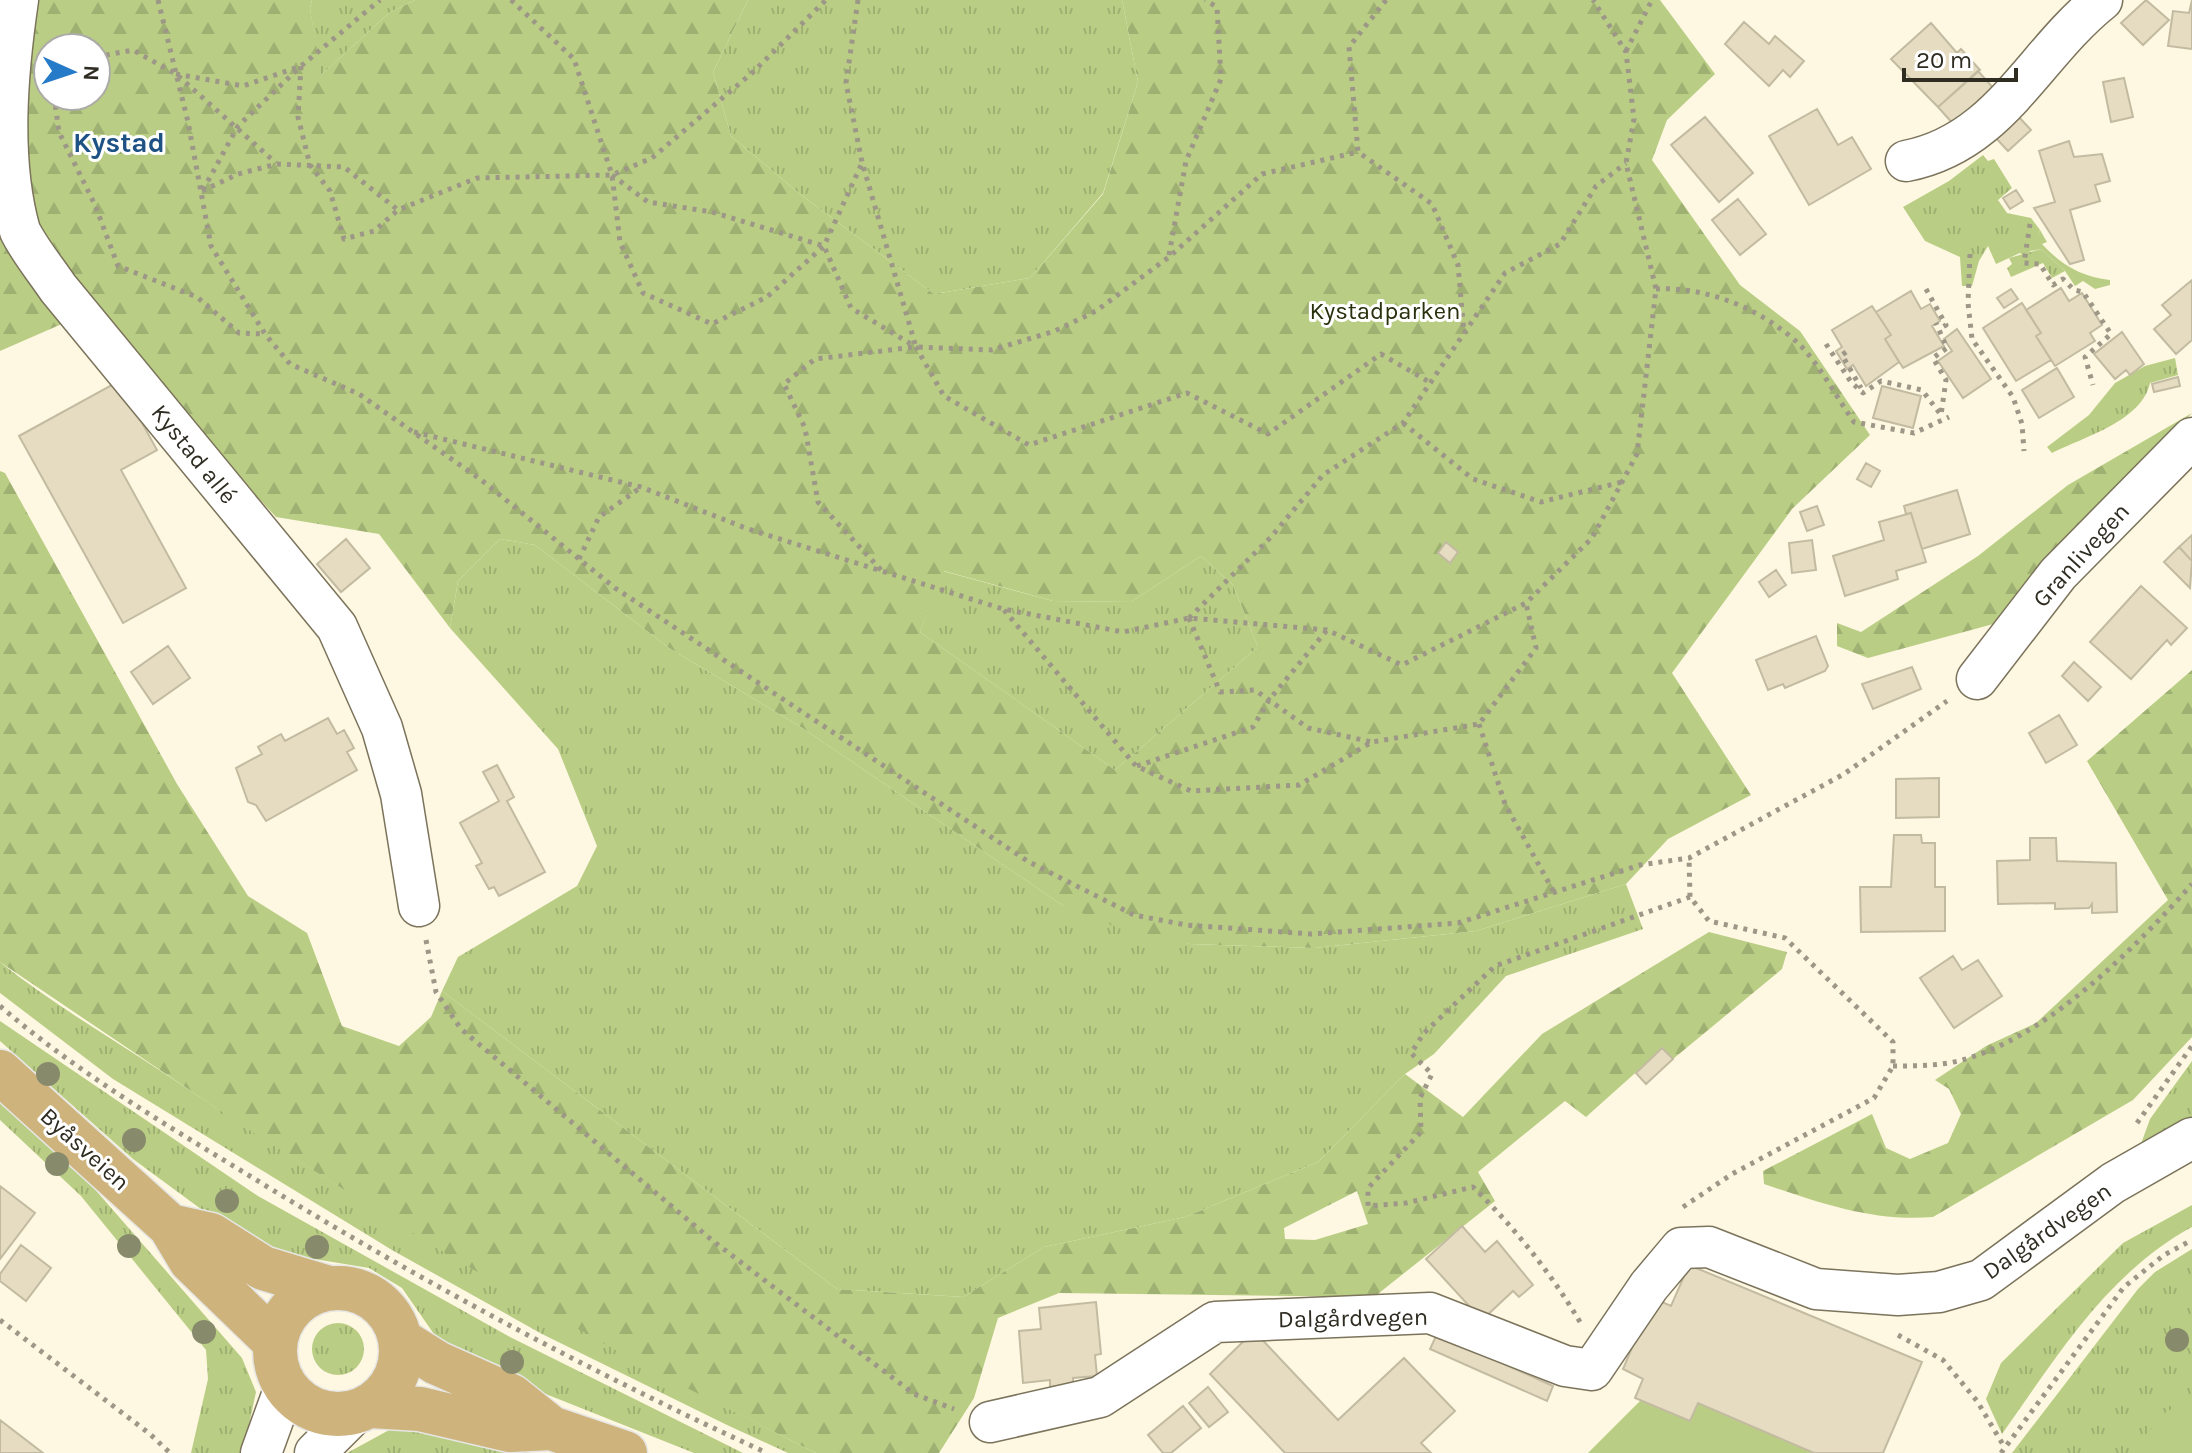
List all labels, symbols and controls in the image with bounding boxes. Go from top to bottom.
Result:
north arrow [32,32,112,112]
scale bar [1904,32,2016,82]
text: 20 m [1916,46,1972,74]
text: N [78,64,104,82]
district label: Kystad [73,126,165,159]
park label: Kystadparken [1309,297,1461,325]
street label: Kystad allé [146,399,242,509]
street label: Granlivegen [2027,497,2135,613]
street label: Byåsveien [35,1102,135,1196]
street label: Dalgårdvegen [1977,1176,2117,1286]
street label: Dalgårdvegen [1278,1303,1428,1333]

